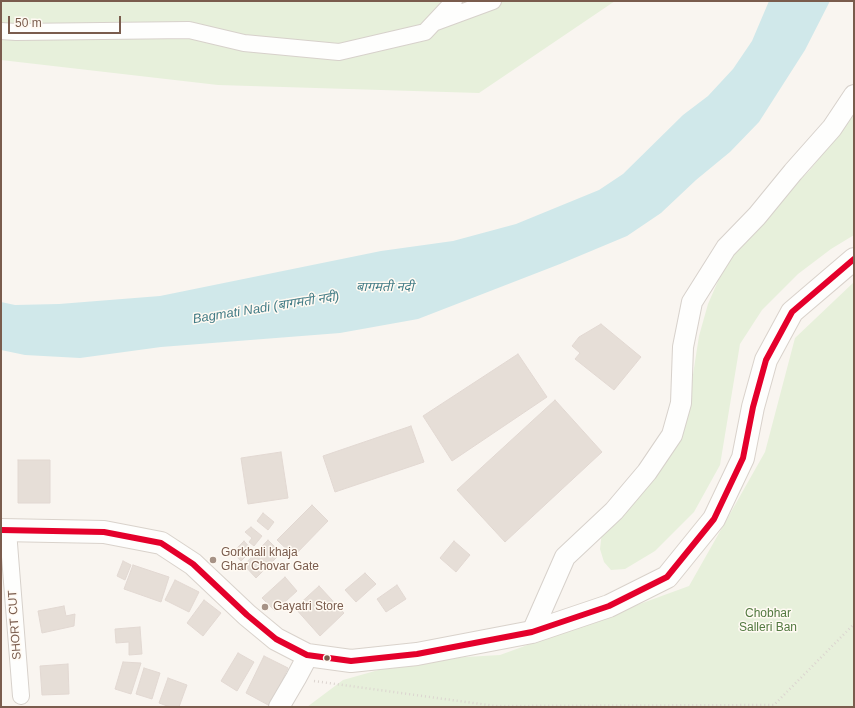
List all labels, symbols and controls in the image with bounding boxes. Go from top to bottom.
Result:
scale bar [10,8,123,34]
text: 50 m [15,16,42,30]
water label: बागमती नदी [356,279,414,295]
water label: Bagmati Nadi (बागमती नदी) [192,289,340,327]
place label: Gorkhali khaja Ghar Chovar Gate [221,546,319,574]
marker: Gorkhali khaja Ghar Chovar Gate [208,555,218,565]
street label: SHORT CUT [5,590,25,660]
place label: Gayatri Store [273,600,344,614]
marker: Gayatri Store [260,602,270,612]
park label: Chobhar Salleri Ban [739,607,797,635]
unlabelled marker [322,653,332,663]

